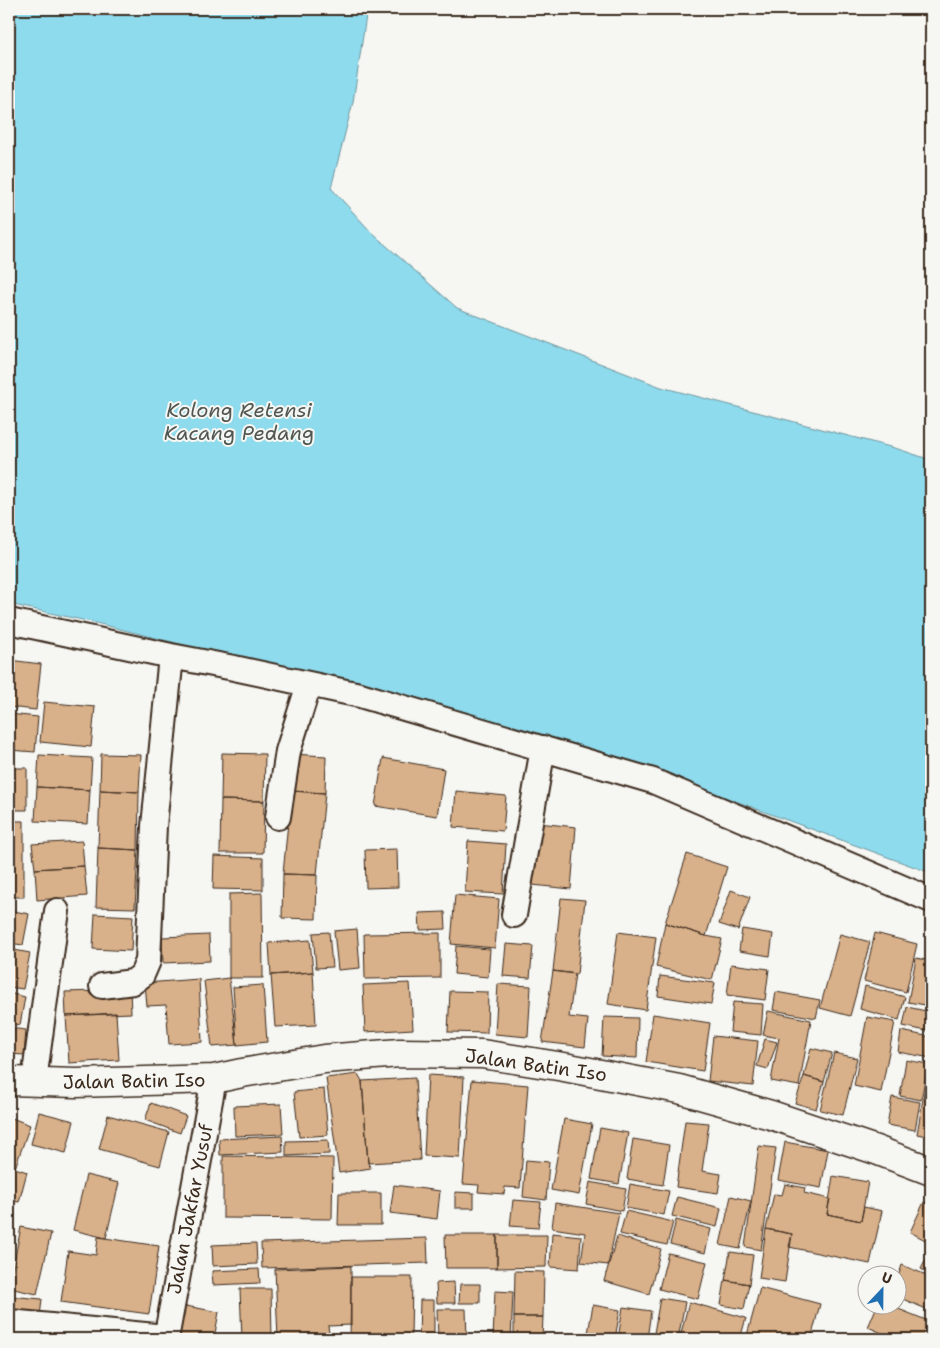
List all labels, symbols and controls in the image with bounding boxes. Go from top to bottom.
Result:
water label: Kolong Retensi Kacang Pedang [164,397,314,446]
street label: Jalan Batin Iso [464,1043,608,1087]
street label: Jalan Batin Iso [62,1067,206,1095]
street label: Jalan Jakfar Yusuf [161,1121,219,1296]
north arrow [858,1266,908,1316]
text: U [879,1268,895,1288]

